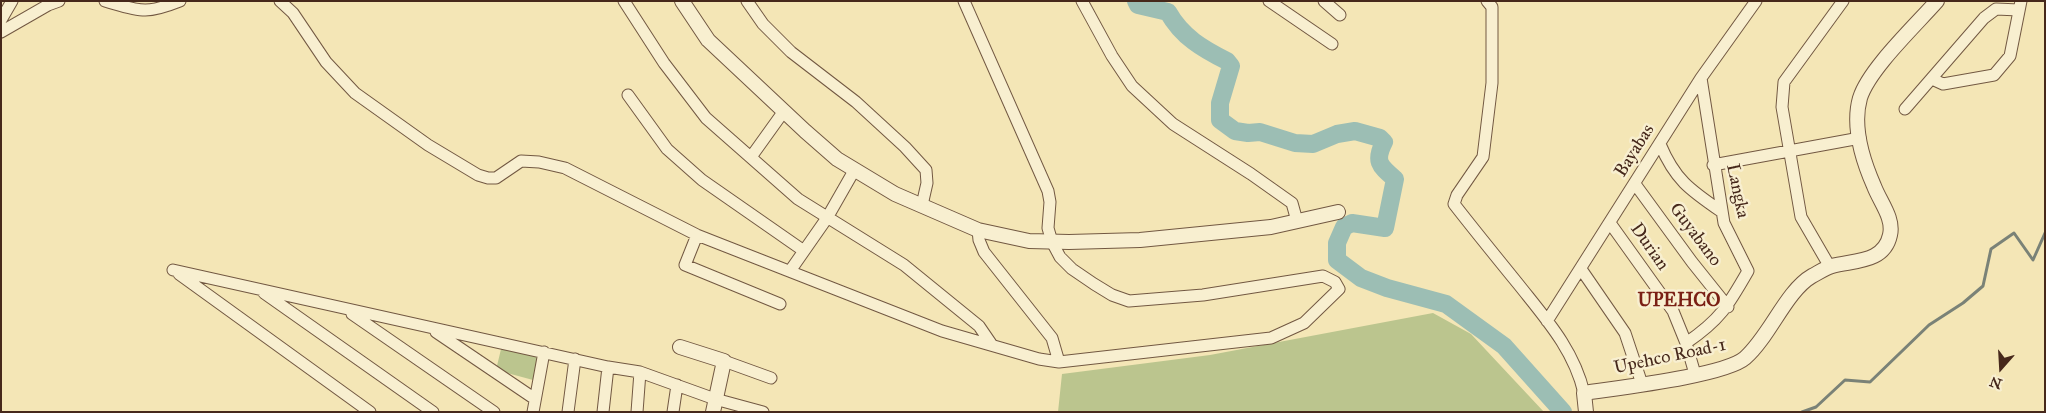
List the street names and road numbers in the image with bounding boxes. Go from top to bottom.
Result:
street label: Bayabas [1610,121,1660,181]
street label: Langka [1721,162,1753,220]
street label: Guyabano [1664,199,1726,271]
street label: Durian [1625,219,1673,275]
street label: Upehco Road-1 [1612,335,1728,379]

